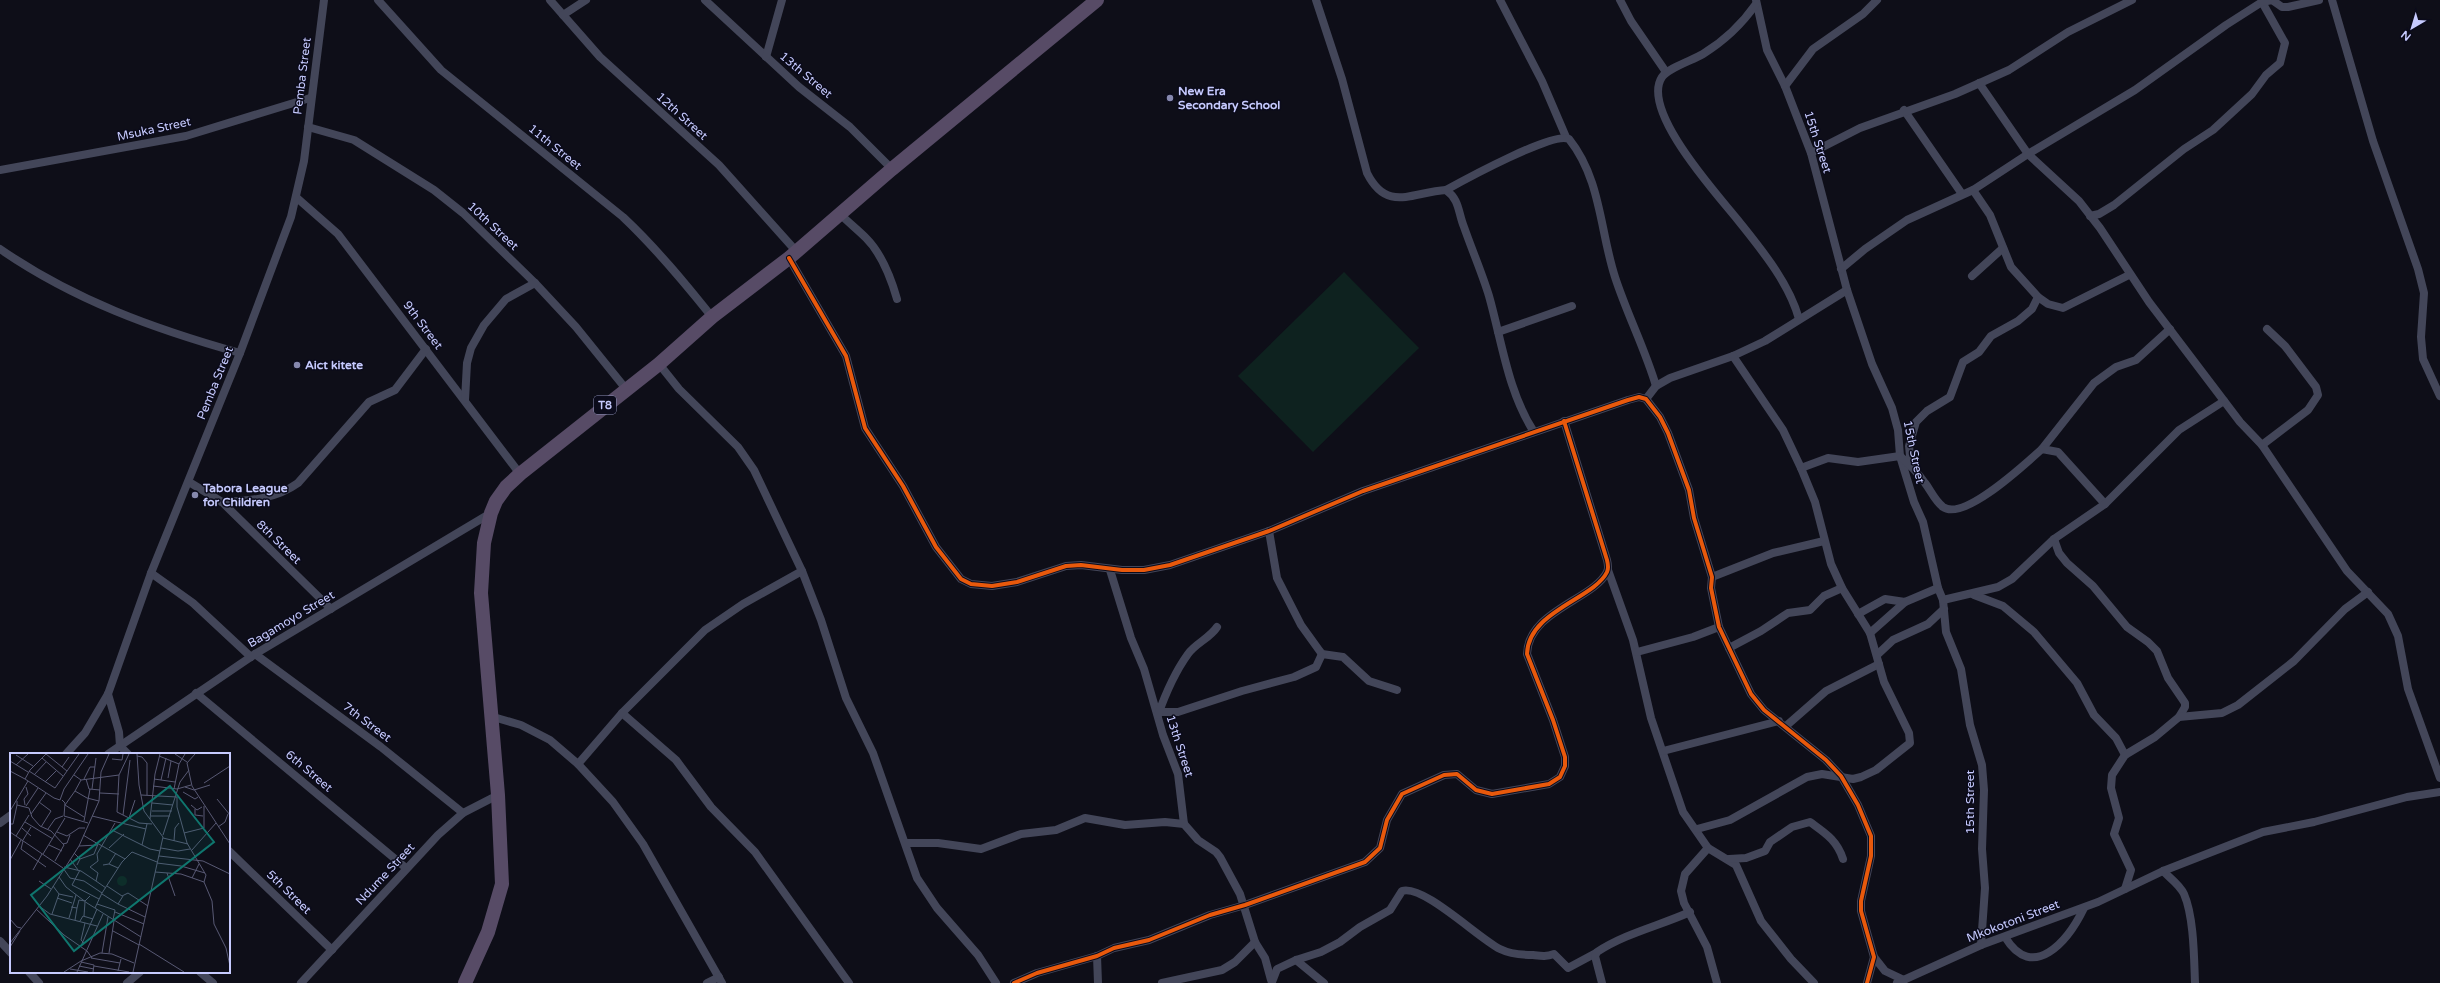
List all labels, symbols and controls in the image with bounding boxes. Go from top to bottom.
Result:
north arrow [2392,8,2432,48]
text: N [2399,28,2414,43]
street label: Pemba Street [290,36,314,115]
street label: 13th Street [777,49,835,101]
place label: New Era Secondary School [1178,84,1280,113]
street label: 12th Street [653,89,711,143]
marker: New Era Secondary School [1165,93,1175,103]
street label: 15th Street [1801,109,1835,175]
street label: Msuka Street [116,114,193,144]
street label: 11th Street [526,121,585,173]
street label: 10th Street [465,199,522,253]
street label: 9th Street [400,298,446,352]
street label: Pemba Street [194,344,236,422]
place label: Aict kitete [305,358,363,372]
marker: Aict kitete [292,360,302,370]
road number: T8 [594,396,616,414]
street label: 15th Street [1900,419,1928,485]
place label: Tabora League for Children [202,481,288,509]
marker: Tabora League for Children [190,490,200,500]
street label: 8th Street [254,517,305,567]
street label: Bagamoyo Street [245,587,337,650]
street label: 7th Street [340,699,394,745]
street label: 13th Street [1163,713,1197,779]
street label: 6th Street [283,747,336,795]
inset map [10,753,230,973]
street label: 15th Street [1963,769,1977,834]
street label: Ndume Street [353,840,418,908]
street label: 5th Street [264,867,315,917]
street label: Mkokotoni Street [1965,897,2062,945]

